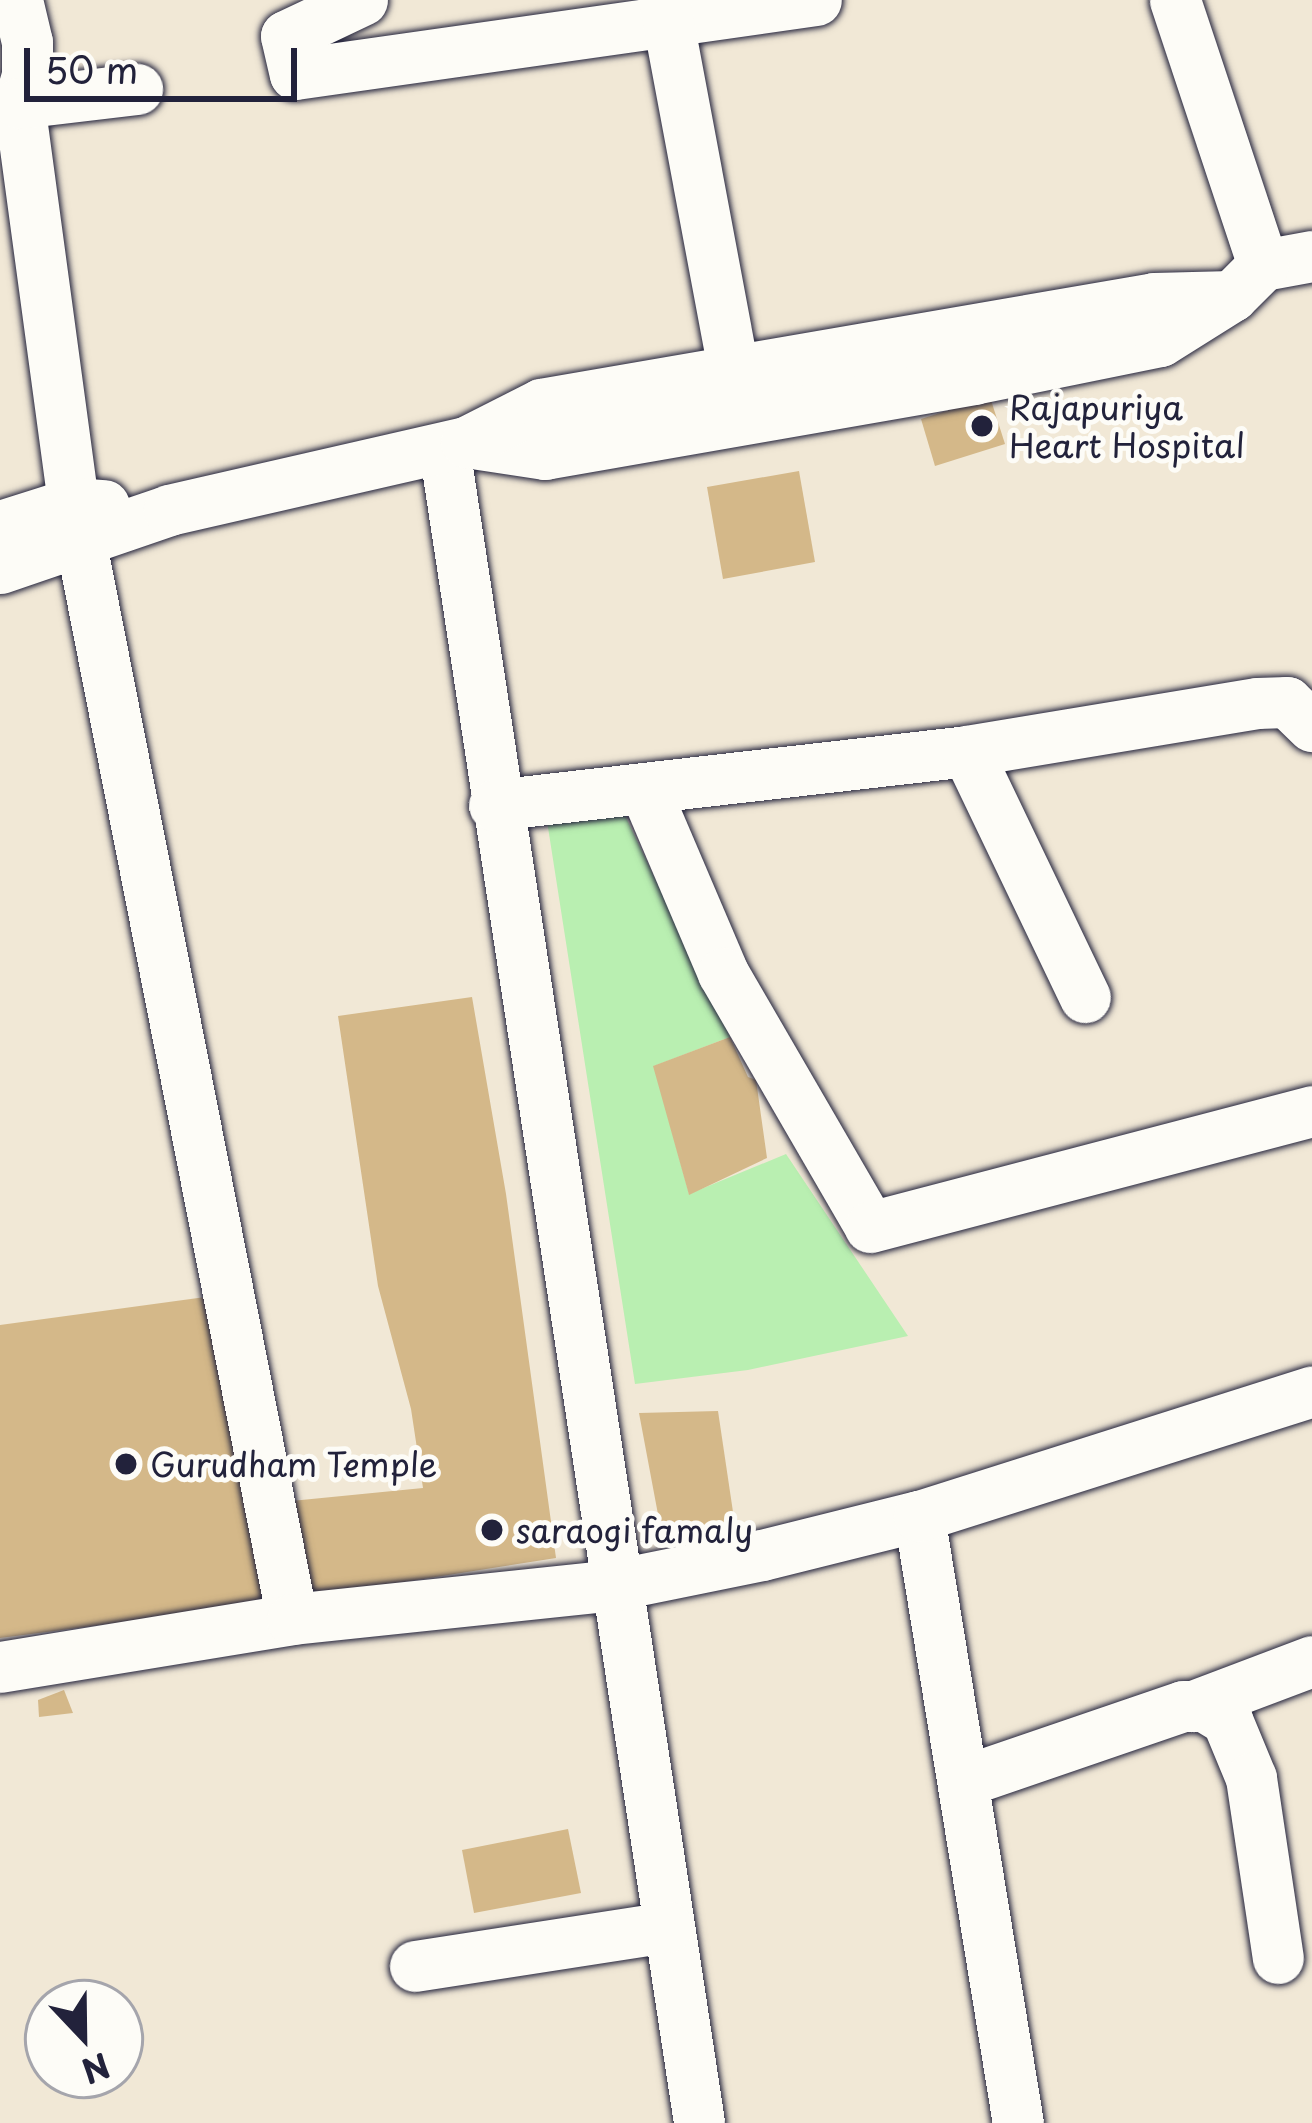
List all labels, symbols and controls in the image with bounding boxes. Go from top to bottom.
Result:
scale bar [30,24,303,98]
text: 50 m [45,42,138,96]
place label: Rajapuriya Heart Hospital [1009,387,1244,465]
marker: Rajapuriya Heart Hospital [966,410,998,442]
place label: Gurudham Temple [150,1444,439,1484]
marker: Gurudham Temple [113,1451,139,1477]
place label: saraogi famaly [516,1510,754,1550]
marker: saraogi famaly [479,1517,505,1543]
north arrow [24,1979,144,2099]
text: N [75,2042,118,2098]

